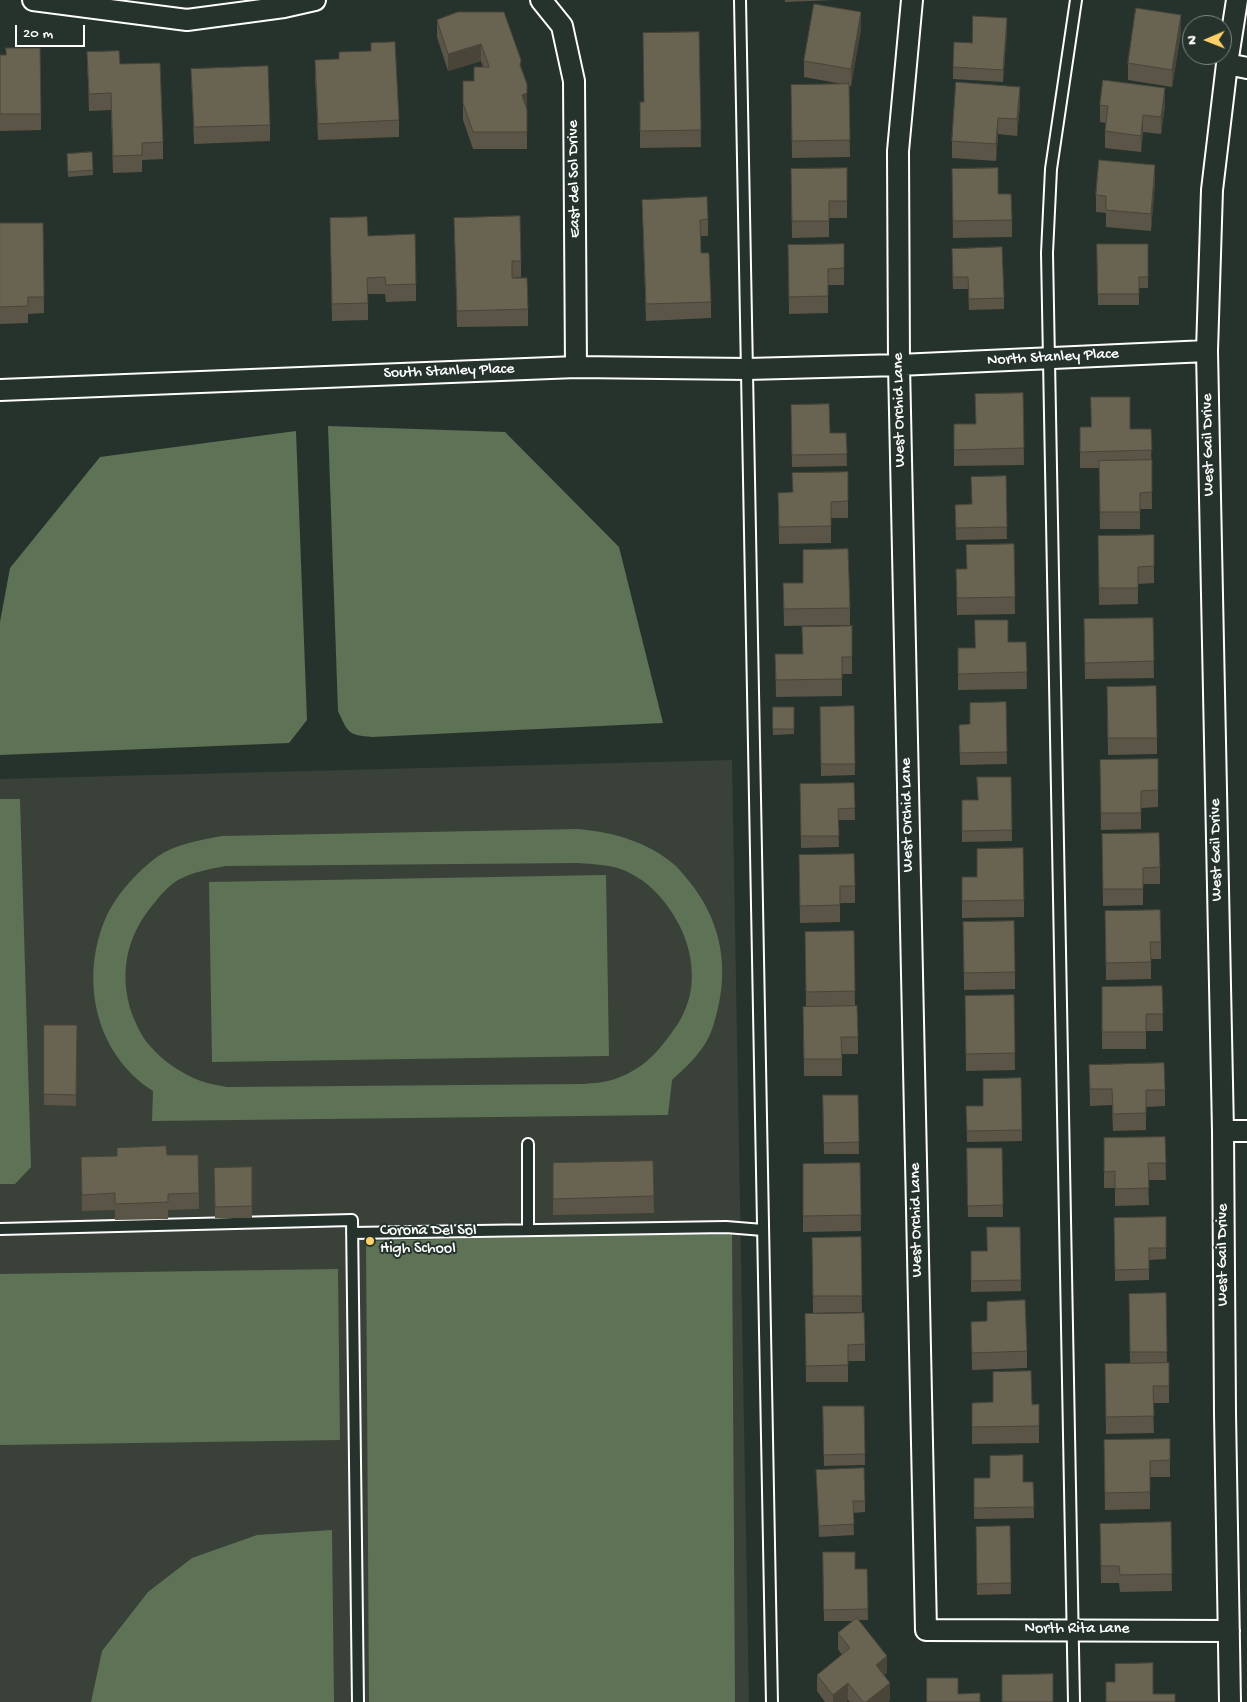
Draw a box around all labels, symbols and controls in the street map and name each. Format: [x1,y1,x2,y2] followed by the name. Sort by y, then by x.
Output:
[18,15,88,47] scale bar
[1182,15,1232,65] north arrow
[23,25,53,43] text: 20 m
[1184,36,1201,45] text: N
[564,120,586,238] street label: East del Sol Drive
[987,345,1119,371] street label: North Stanley Place
[889,353,911,467] street label: West Orchid Lane
[383,360,515,384] street label: South Stanley Place
[1199,393,1219,497] street label: West Gail Drive
[897,758,919,872] street label: West Orchid Lane
[1207,798,1227,902] street label: West Gail Drive
[906,1163,928,1277] street label: West Orchid Lane
[1214,1204,1234,1306] street label: West Gail Drive
[380,1222,476,1260] place label: Corona Del Sol High School
[364,1235,376,1247] marker: Corona Del Sol High School
[1025,1620,1129,1640] street label: North Rita Lane

